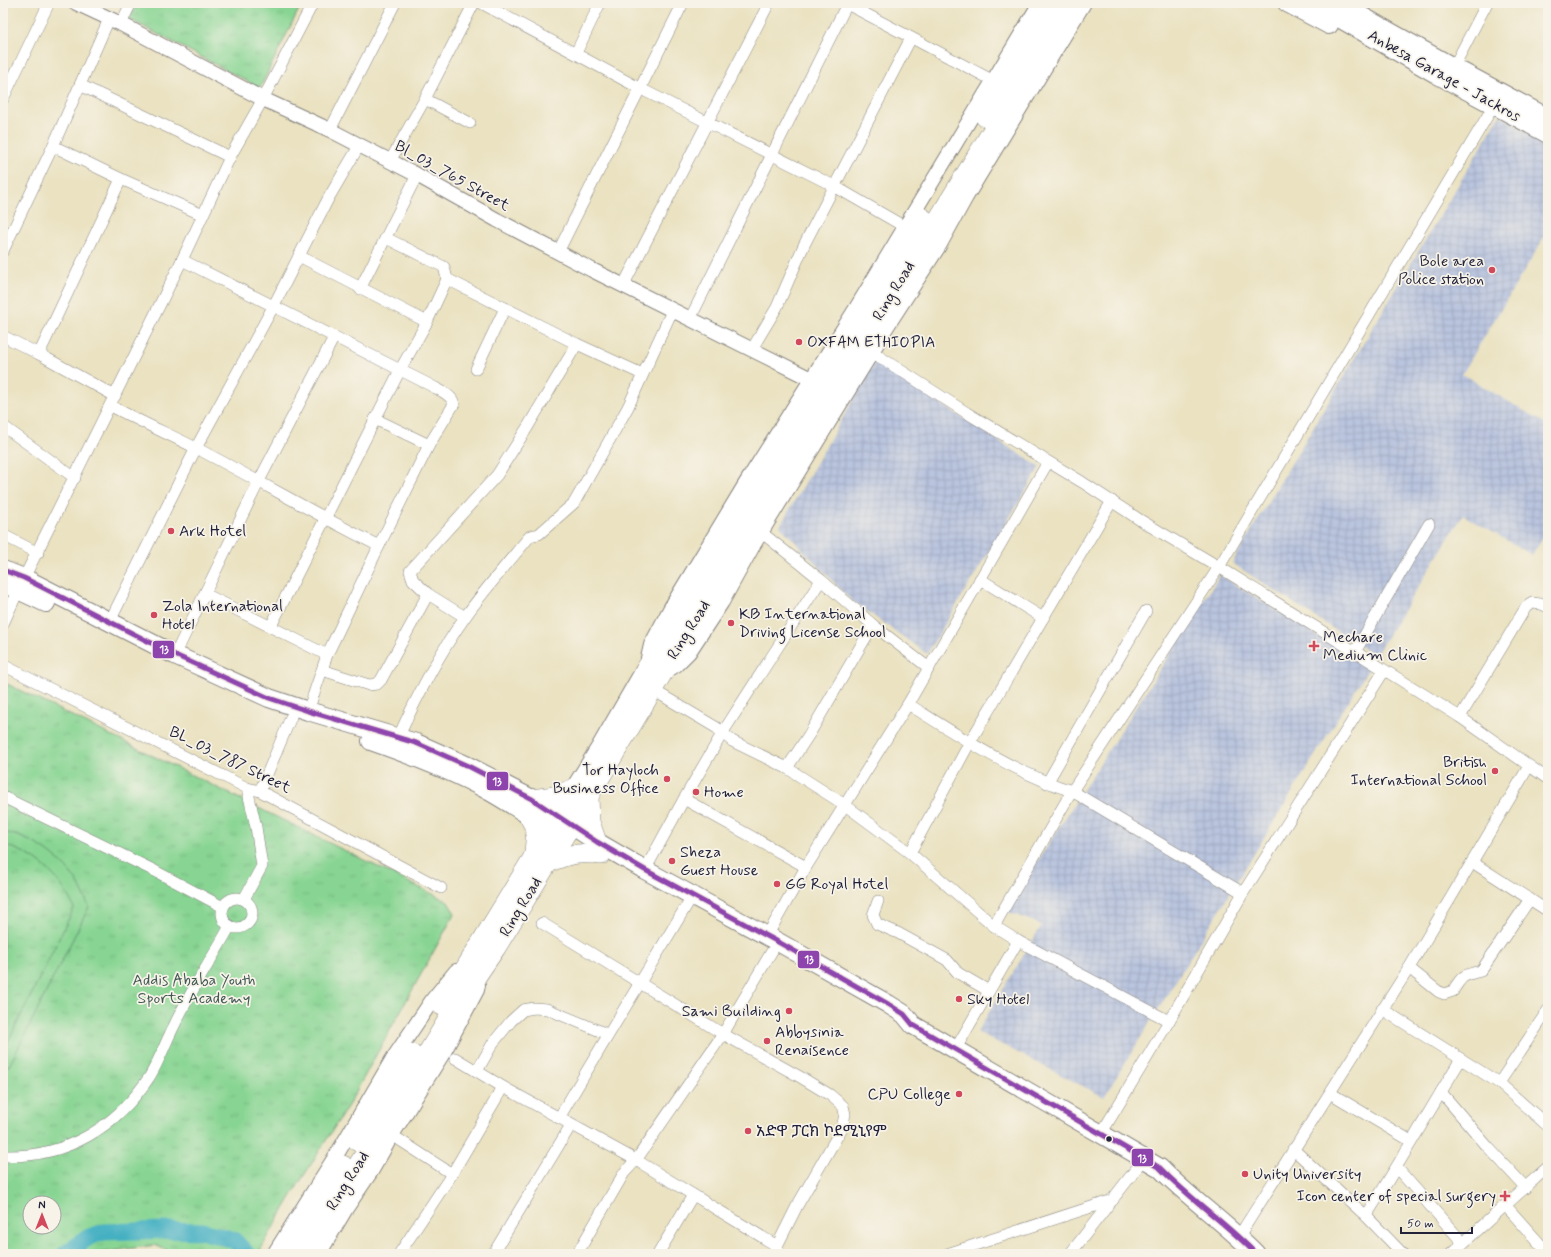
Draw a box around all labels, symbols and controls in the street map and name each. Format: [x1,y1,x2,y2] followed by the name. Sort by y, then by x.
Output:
[1364,25,1524,127] street label: Anbesa Garage - Jackros
[391,136,514,217] street label: Bl_03_765 Street
[1398,251,1484,290] place label: Bole area Police station
[868,257,921,325] street label: Ring Road
[1487,265,1497,275] marker: Bole area Police station
[807,332,935,353] place label: OXFAM ETHIOPIA
[794,337,804,347] marker: OXFAM ETHIOPIA
[179,521,246,542] place label: Ark Hotel
[166,526,176,536] marker: Ark Hotel
[162,596,283,635] place label: Zola International Hotel
[663,596,716,664] street label: Ring Road
[739,604,886,644] place label: KB International Driving License School
[149,610,159,620] marker: Zola International Hotel
[726,618,736,628] marker: KB International Driving License School
[1323,627,1427,666] place label: Mechare Medium Clinic
[152,640,175,659] line badge: 13
[1308,640,1320,652] marker: Mechare Medium Clinic
[159,643,169,657] text: 13
[166,721,295,799] street label: BL_03_787 Street
[1350,752,1487,791] place label: British International School
[553,760,659,799] place label: Tor Hayloch Business Office
[1490,766,1500,776] marker: British International School
[486,771,509,791] line badge: 13
[662,774,672,784] marker: Tor Hayloch Business Office
[492,775,502,789] text: 13
[704,782,744,803] place label: Home
[691,787,701,797] marker: Home
[680,842,759,881] place label: Sheza Guest House
[667,856,677,866] marker: Sheza Guest House
[495,873,548,941] street label: Ring Road
[785,874,888,895] place label: GG Royal Hotel
[772,879,782,889] marker: GG Royal Hotel
[797,950,820,969] line badge: 13
[804,953,814,967] text: 13
[132,970,256,1009] park label: Addis Ababa Youth Sports Academy
[967,989,1029,1010] place label: Sky Hotel
[954,994,964,1004] marker: Sky Hotel
[682,1001,781,1022] place label: Sami Building
[784,1006,794,1016] marker: Sami Building
[775,1022,849,1061] place label: Abbysinia Renaisence
[762,1036,772,1046] marker: Abbysinia Renaisence
[867,1084,951,1106] place label: CPU College
[954,1089,964,1099] marker: CPU College
[756,1121,887,1142] place label: አድዋ ፓርክ ኮደሚኒየም
[743,1126,753,1136] marker: አድዋ ፓርክ ኮደሚኒየም
[1104,1134,1114,1144] unlabelled marker
[322,1147,375,1215] street label: Ring Road
[1131,1148,1154,1167] line badge: 13
[1137,1152,1147,1166] text: 13
[1253,1164,1361,1185] place label: Unity University
[1240,1169,1250,1179] marker: Unity University
[1297,1186,1496,1208] place label: Icon center of special surgery
[1499,1190,1511,1202] marker: Icon center of special surgery
[22,1195,62,1235] north arrow
[38,1199,46,1213] text: N
[1401,1209,1472,1235] scale bar
[1407,1216,1434,1232] text: 50 m

